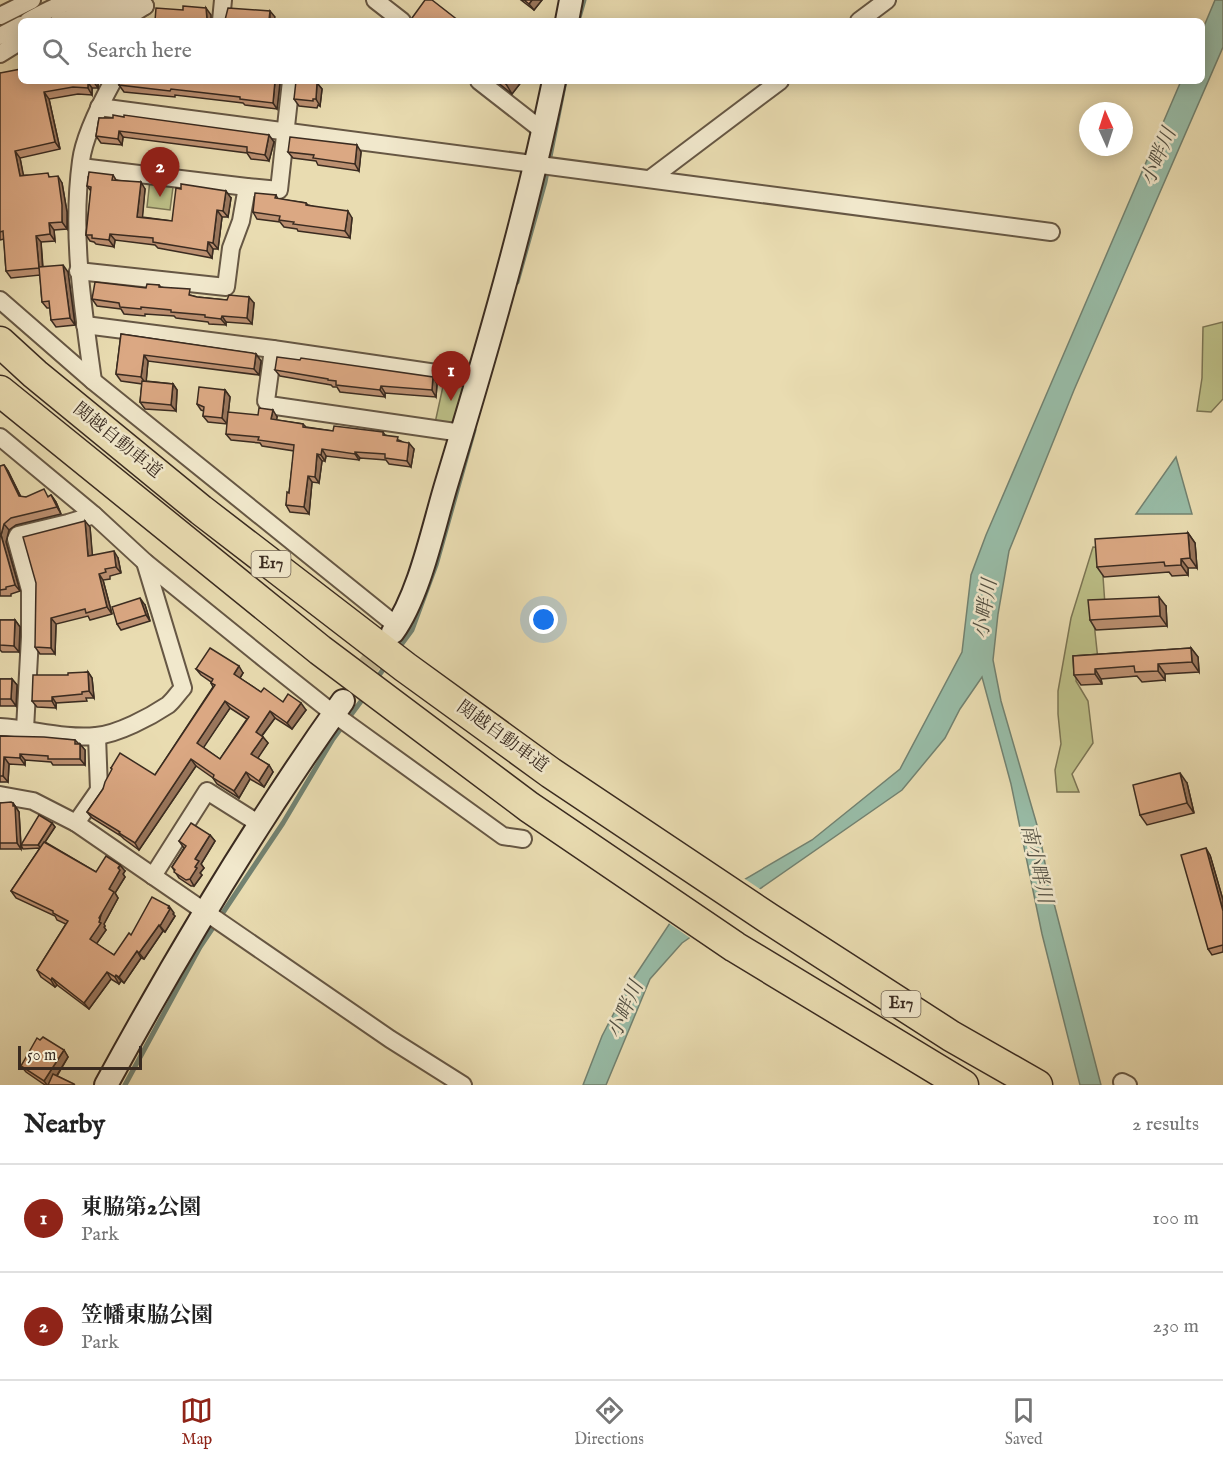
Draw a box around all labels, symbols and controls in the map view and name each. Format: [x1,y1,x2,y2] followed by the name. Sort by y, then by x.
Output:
[18,18,1205,84] search box
[39,35,72,68] icon: search
[87,37,192,65] text: Search here
[1079,102,1133,156] north arrow
[1136,123,1183,189] water label: 小畔川
[140,148,180,197] pin: 2
[432,352,470,401] pin: 1
[68,398,166,484] street label: 関越自動車道
[252,551,290,577] road number: E17
[969,575,1003,641] water label: 小畔川
[529,605,558,634] your location
[452,696,552,778] street label: 関越自動車道
[1015,822,1058,908] water label: 南小畔川
[602,976,650,1042] water label: 小畔川
[882,991,920,1017] road number: E17
[18,1043,142,1070] scale bar
[27,1046,56,1066] text: 50 m
[24,1108,105,1141] text: Nearby
[1132,1112,1199,1137] text: 2 results
[81,1194,201,1222] text: 東脇第2公園
[40,1206,47,1231] text: 1
[1152,1206,1199,1231] text: 100 m
[81,1222,119,1247] text: Park
[81,1302,213,1330] text: 笠幡東脇公園
[39,1314,48,1339] text: 2
[1153,1314,1199,1339] text: 230 m
[81,1330,119,1355] text: Park
[180,1394,213,1450] tab: Map
[574,1394,644,1450] tab: Directions
[1005,1394,1043,1450] tab: Saved

